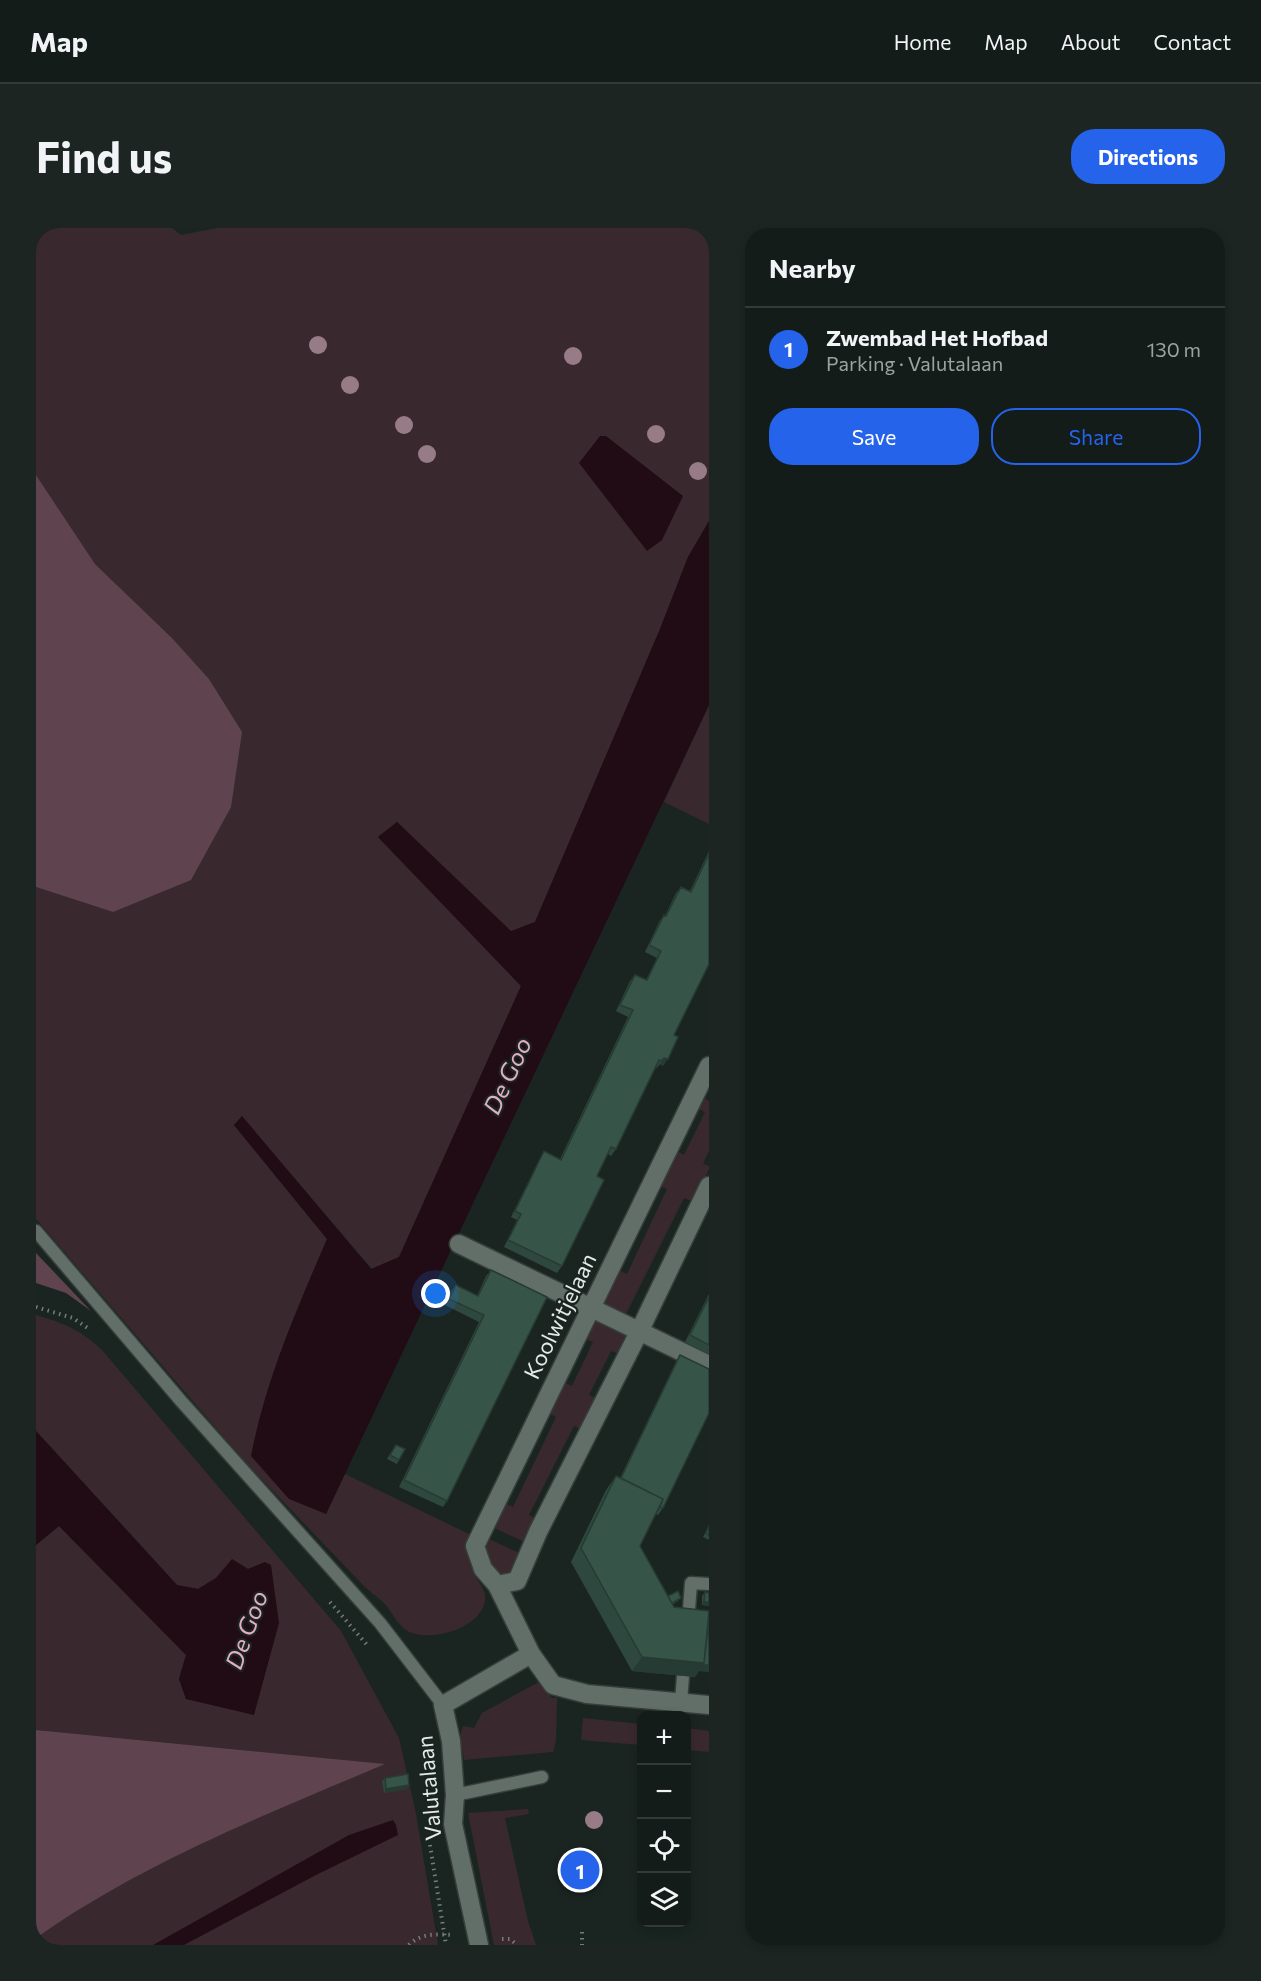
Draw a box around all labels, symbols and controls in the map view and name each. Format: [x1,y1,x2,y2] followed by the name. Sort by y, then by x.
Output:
[30,24,88,58] text: Map
[894,29,951,54] text: Home
[984,29,1028,54] text: Map
[1061,29,1120,54] text: About
[1153,29,1231,54] text: Contact
[1071,129,1225,184] button: Directions
[36,130,172,182] text: Find us
[769,252,856,283] text: Nearby
[826,324,1048,351] text: Zwembad Het Hofbad
[784,337,793,361] text: 1
[1147,337,1201,361] text: 130 m
[826,351,1003,375] text: Parking · Valutalaan
[769,408,979,465] button: Save
[991,408,1201,465] button: Share
[476,1032,537,1118] water label: De Goo
[517,1248,602,1383] street label: Koolwitjelaan
[421,1279,450,1308] your location
[218,1586,273,1673] water label: De Goo
[637,1711,691,1927] map controls
[637,1711,691,1765] button: +
[410,1735,447,1842] street label: Valutalaan
[637,1765,691,1819] button: −
[637,1819,691,1873] button: locate
[560,1848,600,1892] pin: 1
[637,1873,691,1927] button: layers

